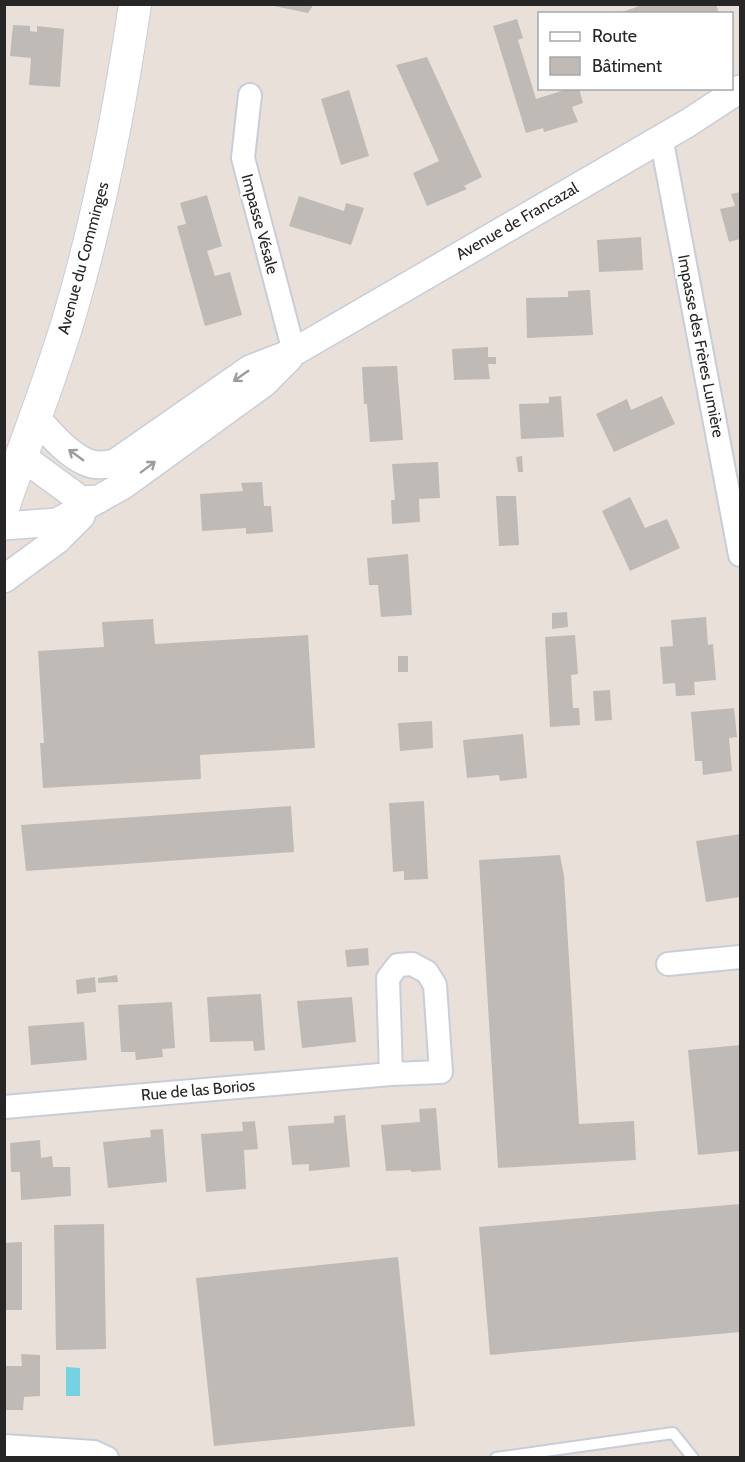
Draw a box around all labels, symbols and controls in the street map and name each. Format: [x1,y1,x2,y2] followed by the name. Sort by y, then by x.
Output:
[538,12,733,90] legend
[592,25,637,47] text: Route
[592,55,662,77] text: Bâtiment
[238,172,282,276] street label: Impasse Vésale
[452,178,582,264] street label: Avenue de Francazal
[54,179,113,336] street label: Avenue du Comminges
[674,253,728,439] street label: Impasse des Frères Lumière
[233,370,249,382] one-way arrow
[68,449,85,461] one-way arrow
[139,460,155,473] one-way arrow
[140,1076,256,1104] street label: Rue de las Borios

